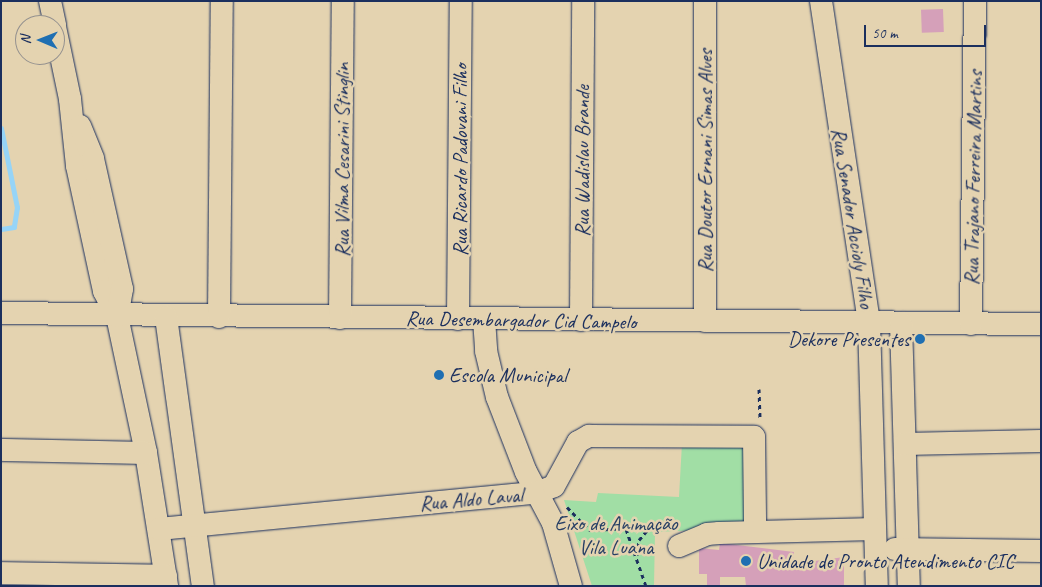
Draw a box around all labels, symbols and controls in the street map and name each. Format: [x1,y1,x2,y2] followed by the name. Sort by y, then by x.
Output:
[15,15,65,65] north arrow
[867,15,990,47] scale bar
[872,24,898,43] text: 50 m
[17,35,34,44] text: N
[692,49,718,273] street label: Rua Doutor Ernani Simas Alves
[329,63,355,257] street label: Rua Vilma Cesarini Stinglin
[447,63,473,257] street label: Rua Ricardo Padovani Filho
[959,71,987,285] street label: Rua Trajano Ferreira Martins
[569,85,595,237] street label: Rua Wadislau Brande
[826,126,880,310] street label: Rua Senador Accioly Filho
[405,305,637,335] street label: Rua Desembargador Cid Campelo
[788,326,910,352] place label: Dekore Presentes
[914,333,926,345] marker: Dekore Presentes
[449,362,567,388] place label: Escola Municipal
[433,369,445,381] marker: Escola Municipal
[418,482,524,516] street label: Rua Aldo Laval
[554,510,678,560] park label: Eixo de Animação Vila Luana
[757,548,1013,574] place label: Unidade de Pronto Atendimento CIC
[739,554,753,568] marker: Unidade de Pronto Atendimento CIC

